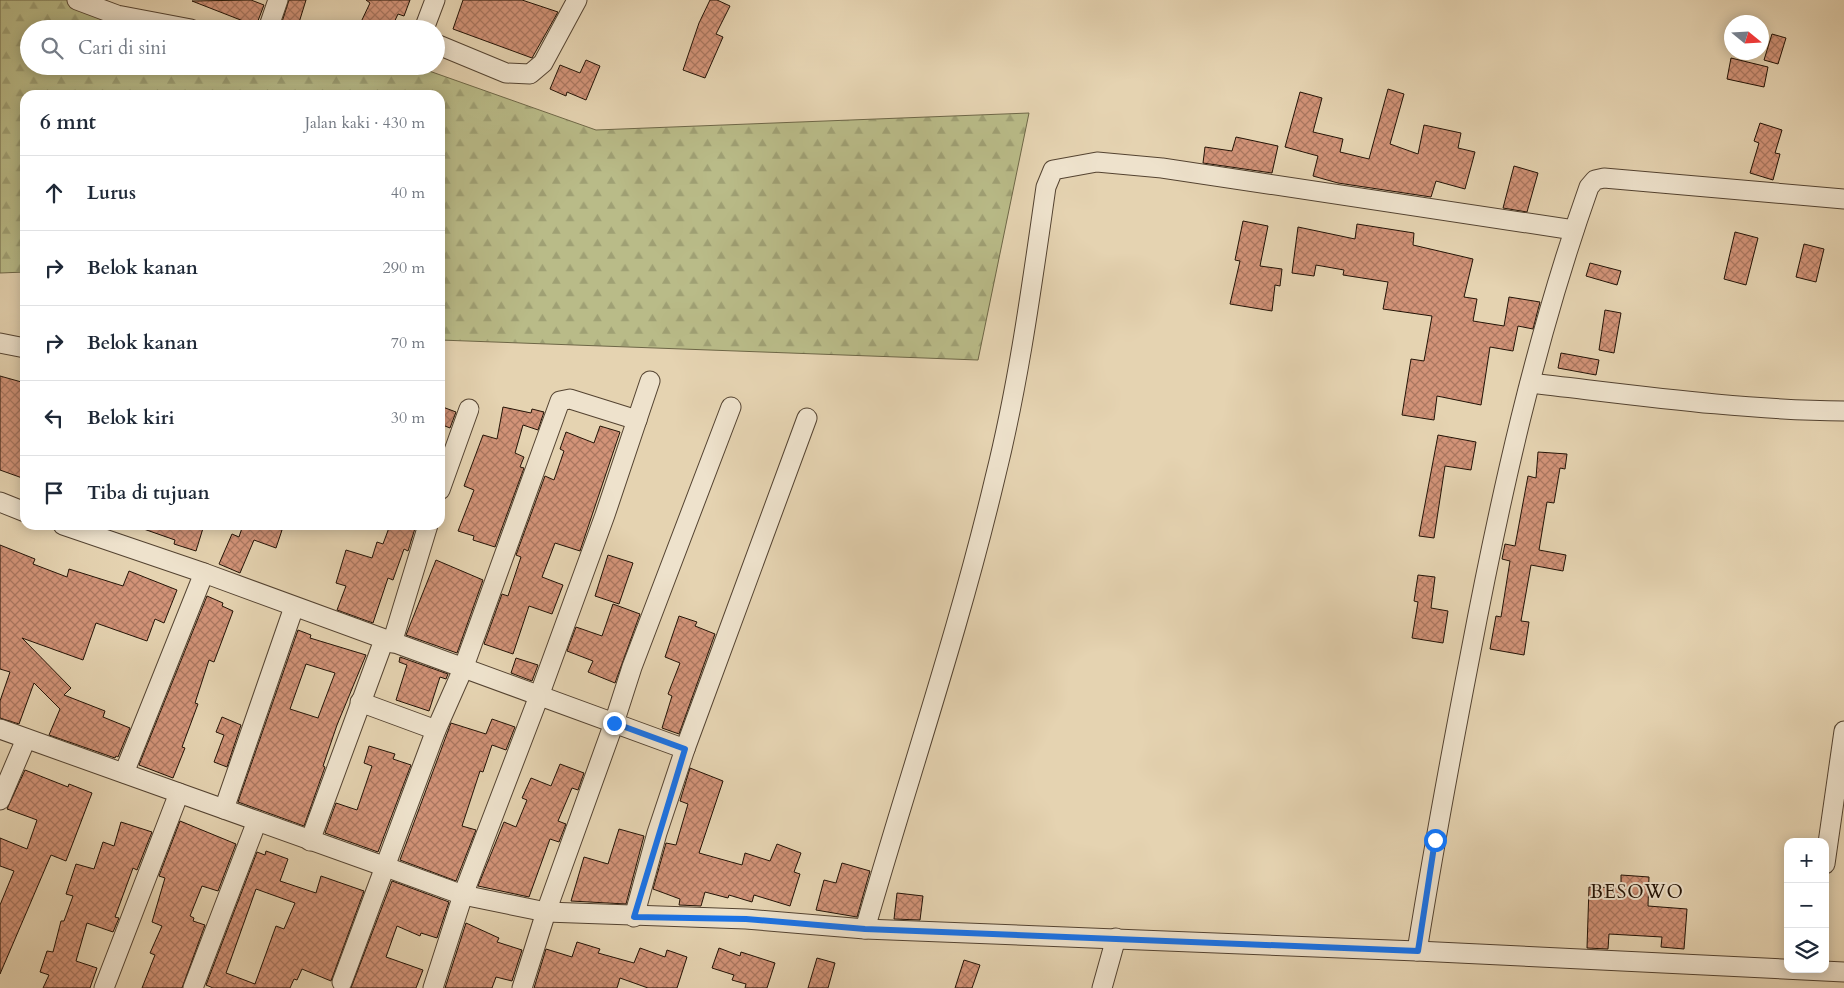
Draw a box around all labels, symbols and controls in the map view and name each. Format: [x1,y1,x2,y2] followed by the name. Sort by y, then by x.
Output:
[1724,15,1769,60] north arrow
[20,20,445,75] search box
[38,34,66,62] icon: search
[78,35,167,61] text: Cari di sini
[40,108,96,137] text: 6 mnt
[305,112,425,134] text: Jalan kaki · 430 m
[40,179,68,207] icon: ahead
[87,180,136,206] text: Lurus
[391,182,425,204] text: 40 m
[40,254,68,282] icon: right
[87,255,198,281] text: Belok kanan
[383,257,425,279] text: 290 m
[40,329,68,357] icon: right
[87,330,198,356] text: Belok kanan
[391,332,425,354] text: 70 m
[40,404,68,432] icon: left
[87,405,174,431] text: Belok kiri
[391,407,425,429] text: 30 m
[40,479,68,507] icon: arrive
[87,480,210,506] text: Tiba di tujuan
[603,712,626,735] route end
[1424,829,1447,852] route start
[1784,838,1829,973] map controls
[1784,838,1829,883] button: +
[1590,879,1684,905] district label: BESOWO
[1784,883,1829,928] button: −
[1784,928,1829,973] button: layers

